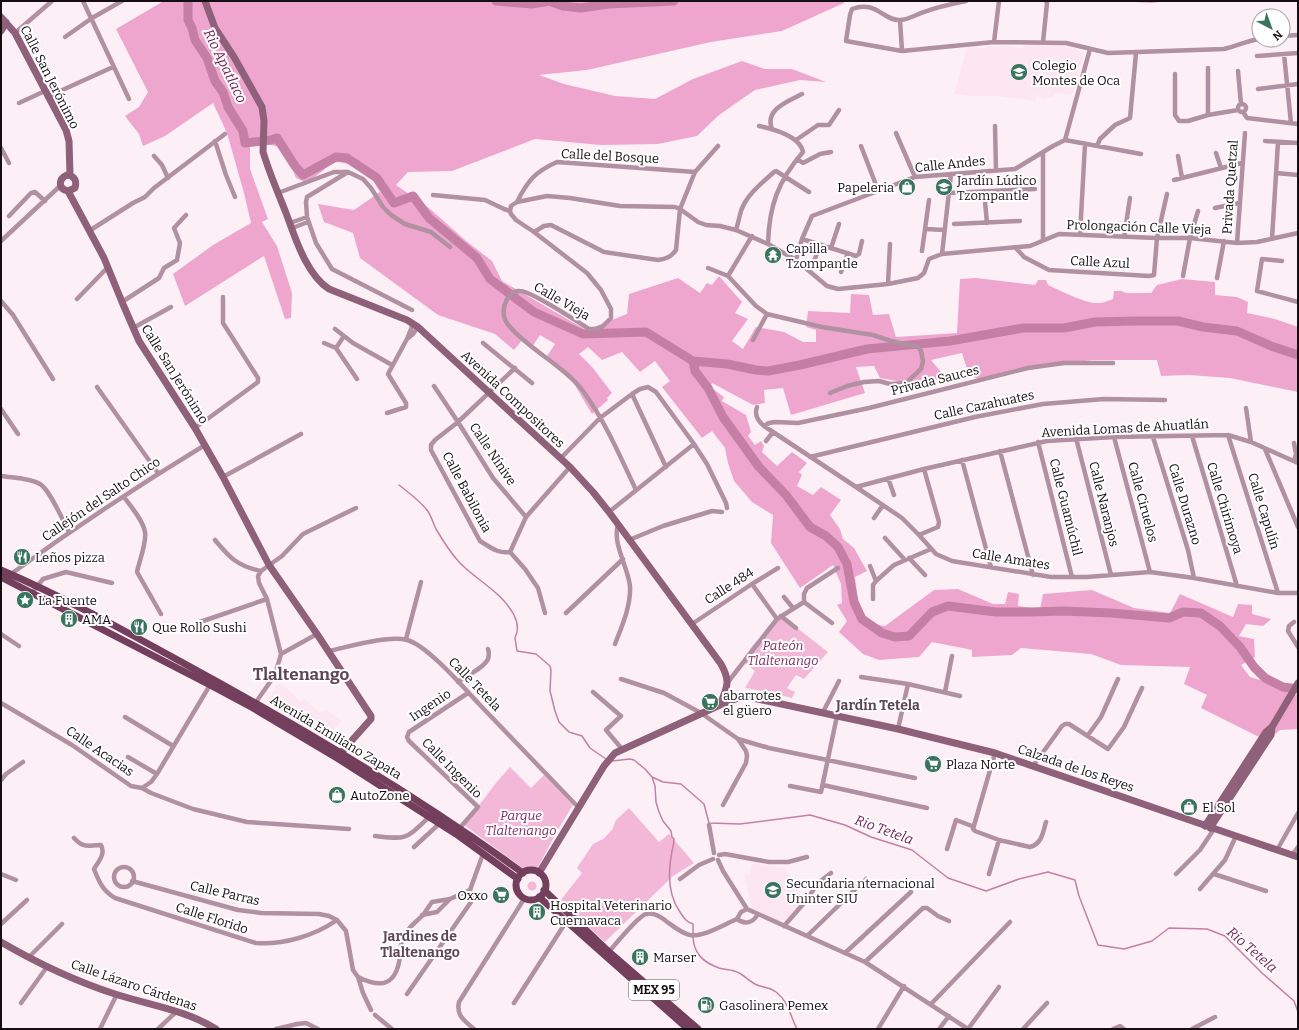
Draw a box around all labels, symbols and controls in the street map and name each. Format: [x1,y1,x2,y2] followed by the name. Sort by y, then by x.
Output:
[1251,8,1291,48] north arrow
[17,23,83,131] street label: Calle San Jerónimo
[200,26,250,106] water label: Rio Apatlaco
[1269,27,1285,43] text: N
[1032,58,1120,88] place label: Colegio Montes de Oca
[1009,62,1029,82] school or university icon: Colegio Montes de Oca
[1219,139,1241,235] street label: Privada Quetzal
[561,146,659,166] street label: Calle del Bosque
[914,153,986,175] street label: Calle Andes
[956,173,1037,203] place label: Jardín Lúdico Tzompantle
[897,177,917,197] shop icon: Papeleria
[934,177,954,197] school or university icon: Jardín Lúdico Tzompantle
[837,180,894,195] place label: Papeleria
[1066,217,1212,237] street label: Prolongación Calle Vieja
[786,241,858,271] place label: Capilla Tzompantle
[763,245,783,265] temple icon: Capilla Tzompantle
[1070,253,1130,271] street label: Calle Azul
[531,279,593,323] street label: Calle Vieja
[138,322,212,426] street label: Calle San Jerónimo
[458,347,568,451] street label: Avenida Compositores
[889,362,981,398] street label: Privada Sauces
[932,387,1036,423] street label: Calle Cazahuates
[1041,416,1210,440] street label: Avenida Lomas de Ahuatlán
[467,420,519,488] street label: Calle Nínive
[439,449,495,535] street label: Calle Babilonia
[39,454,163,544] street label: Callejón del Salto Chico
[1047,457,1085,557] street label: Calle Guamúchil
[1086,460,1122,548] street label: Calle Naranjos
[1125,460,1161,544] street label: Calle Ciruelos
[1204,460,1246,556] street label: Calle Chirimoya
[1166,462,1204,546] street label: Calle Durazno
[1245,471,1283,552] street label: Calle Capulín
[971,545,1051,573] street label: Calle Amates
[12,547,32,567] restaurant icon: Leños pizza
[35,550,105,565] place label: Leños pizza
[702,564,757,607] street label: Calle 484
[15,590,35,610] place icon: La Fuente
[38,593,97,608] place label: La Fuente
[59,609,79,629] building icon: AMA
[82,612,112,627] place label: AMA
[129,617,149,637] restaurant icon: Que Rollo Sushi
[152,620,247,635] place label: Que Rollo Sushi
[748,638,818,668] park label: Pateón Tlaltenango
[446,654,504,714] street label: Calle Tetela
[253,664,350,685] district label: Tlaltenango
[406,686,454,724] street label: Ingenio
[723,688,781,718] place label: abarrotes el güero
[268,692,404,782] street label: Avenida Emiliano Zapata
[700,692,720,712] supermarket icon: abarrotes el güero
[835,697,920,714] district label: Jardín Tetela
[63,723,137,779] street label: Calle Acacias
[419,735,485,801] street label: Calle Ingenio
[1016,741,1136,795] street label: Calzada de los Reyes
[923,754,943,774] supermarket icon: Plaza Norte
[946,757,1015,772] place label: Plaza Norte
[327,785,347,805] shop icon: AutoZone
[350,788,410,803] place label: AutoZone
[1179,797,1199,817] shop icon: El Sol
[1202,800,1236,815] place label: El Sol
[486,808,556,838] park label: Parque Tlaltenango
[852,812,916,848] water label: Rio Tetela
[786,876,935,906] place label: Secundaria nternacional Uninter SIU
[189,878,261,908] street label: Calle Parras
[763,880,783,900] school or university icon: Secundaria nternacional Uninter SIU
[491,885,511,905] supermarket icon: Oxxo
[457,888,488,903] place label: Oxxo
[550,898,672,928] place label: Hospital Veterinario Cuernavaca
[174,899,250,937] street label: Calle Florido
[527,902,547,922] building icon: Hospital Veterinario Cuernavaca
[1223,923,1281,977] water label: Rio Tetela
[380,928,460,961] district label: Jardines de Tlaltenango
[630,947,650,967] building icon: Marser
[653,950,696,965] place label: Marser
[69,956,199,1014] street label: Calle Lázaro Cárdenas
[629,980,679,1000] road number: MEX 95
[696,995,716,1015] fuel station icon: Gasolinera Pemex
[719,998,828,1013] place label: Gasolinera Pemex

